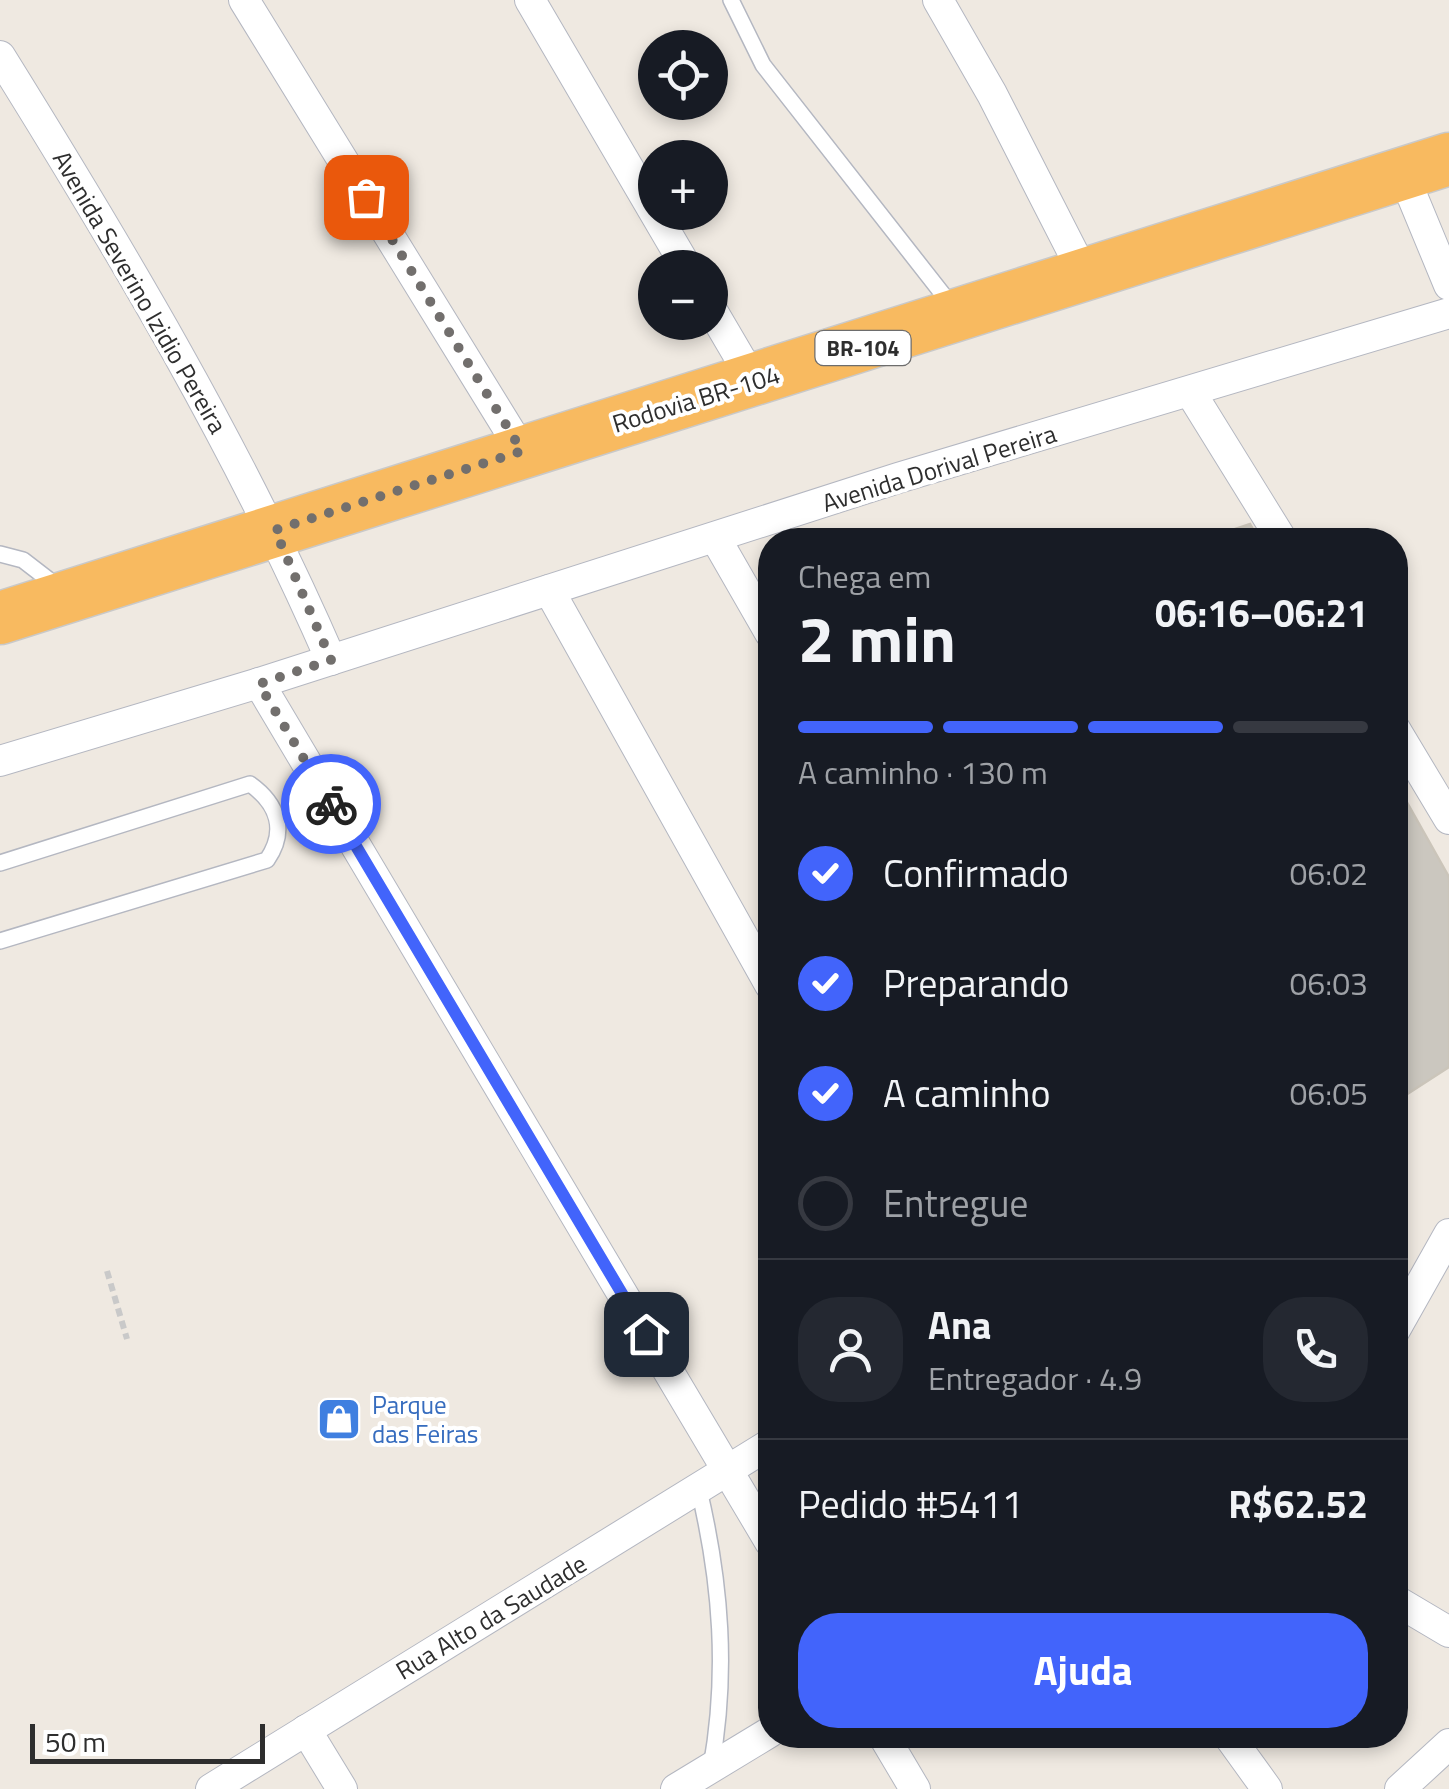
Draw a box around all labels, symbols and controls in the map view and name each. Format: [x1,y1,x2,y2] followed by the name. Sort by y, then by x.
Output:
[638,30,728,340] map controls
[638,30,728,120] button: locate
[638,140,728,230] button: +
[43,143,237,441] street label: Avenida Severino Izidio Pereira
[324,155,409,240] pin
[339,170,394,225] icon: bag
[638,250,728,340] button: −
[816,331,910,365] road number: BR-104
[607,355,785,443] street label: Rodovia BR-104
[817,414,1061,522] street label: Avenida Dorival Pereira
[798,552,931,600] text: Chega em
[1155,584,1368,642] text: 06:16–06:21
[798,588,956,687] text: 2 min
[798,748,1048,796] text: A caminho · 130 m
[281,754,381,854] courier
[304,777,359,832] icon: bike
[883,844,1069,902] text: Confirmado
[798,846,853,901] icon: check
[1289,849,1368,897] text: 06:02
[883,954,1069,1012] text: Preparando
[798,956,853,1011] icon: check
[1289,959,1368,1007] text: 06:03
[883,1064,1051,1122] text: A caminho
[798,1066,853,1121] icon: check
[1289,1069,1368,1117] text: 06:05
[883,1174,1029,1232] text: Entregue
[604,1292,689,1377] pin
[928,1296,991,1354] text: Ana
[798,1297,903,1402] button: person
[1263,1297,1368,1402] button: phone
[619,1307,674,1362] icon: home
[928,1354,1142,1402] text: Entregador · 4.9
[372,1386,478,1453] place label: Parque das Feiras
[316,1396,362,1442] shop icon: Parque das Feiras
[798,1475,1023,1533] text: Pedido #5411
[1228,1475,1368,1533] text: R$62.52
[388,1545,594,1689] street label: Rua Alto da Saudade
[798,1613,1368,1728] button: Ajuda
[30,1719,265,1764] scale bar
[45,1720,106,1763] text: 50 m

